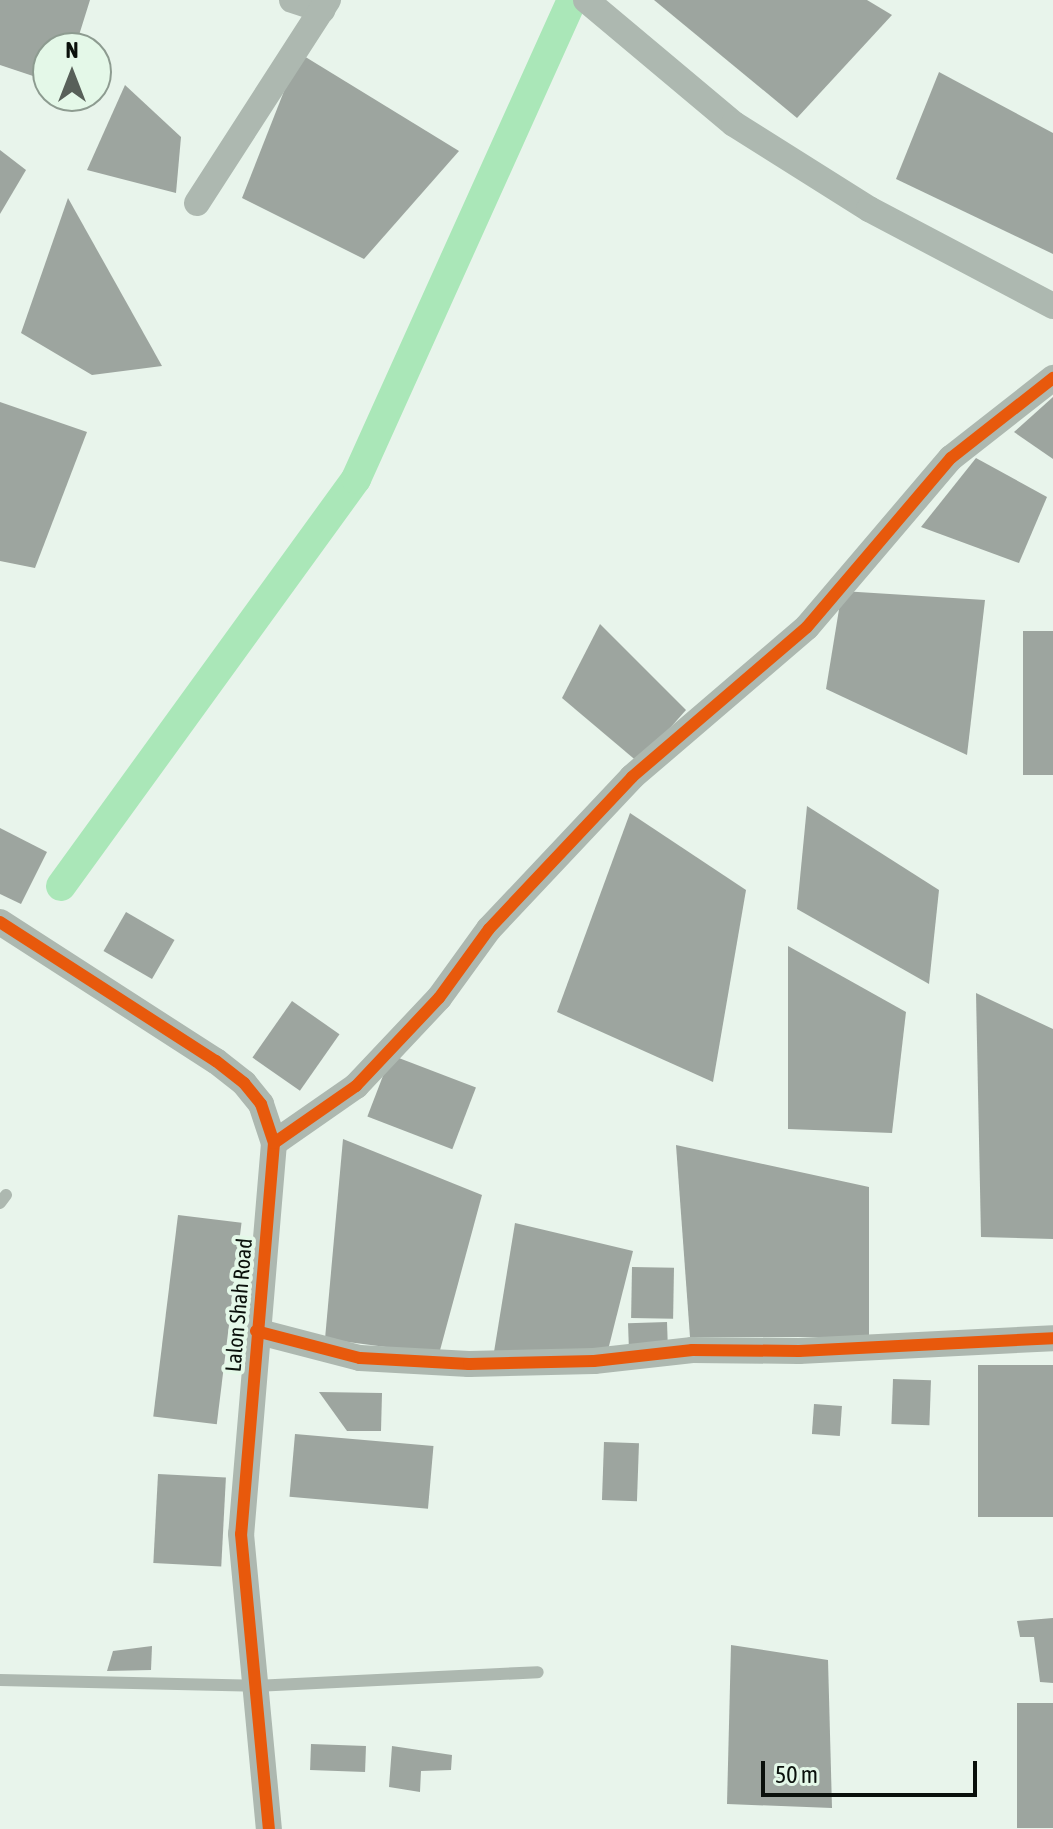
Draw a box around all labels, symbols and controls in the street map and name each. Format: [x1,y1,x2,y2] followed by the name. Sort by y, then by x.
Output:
[32,32,112,112] north arrow
[66,37,78,63] text: N
[220,1237,258,1373] street label: Lalon Shah Road
[765,1745,981,1795] scale bar
[775,1761,818,1788] text: 50 m

